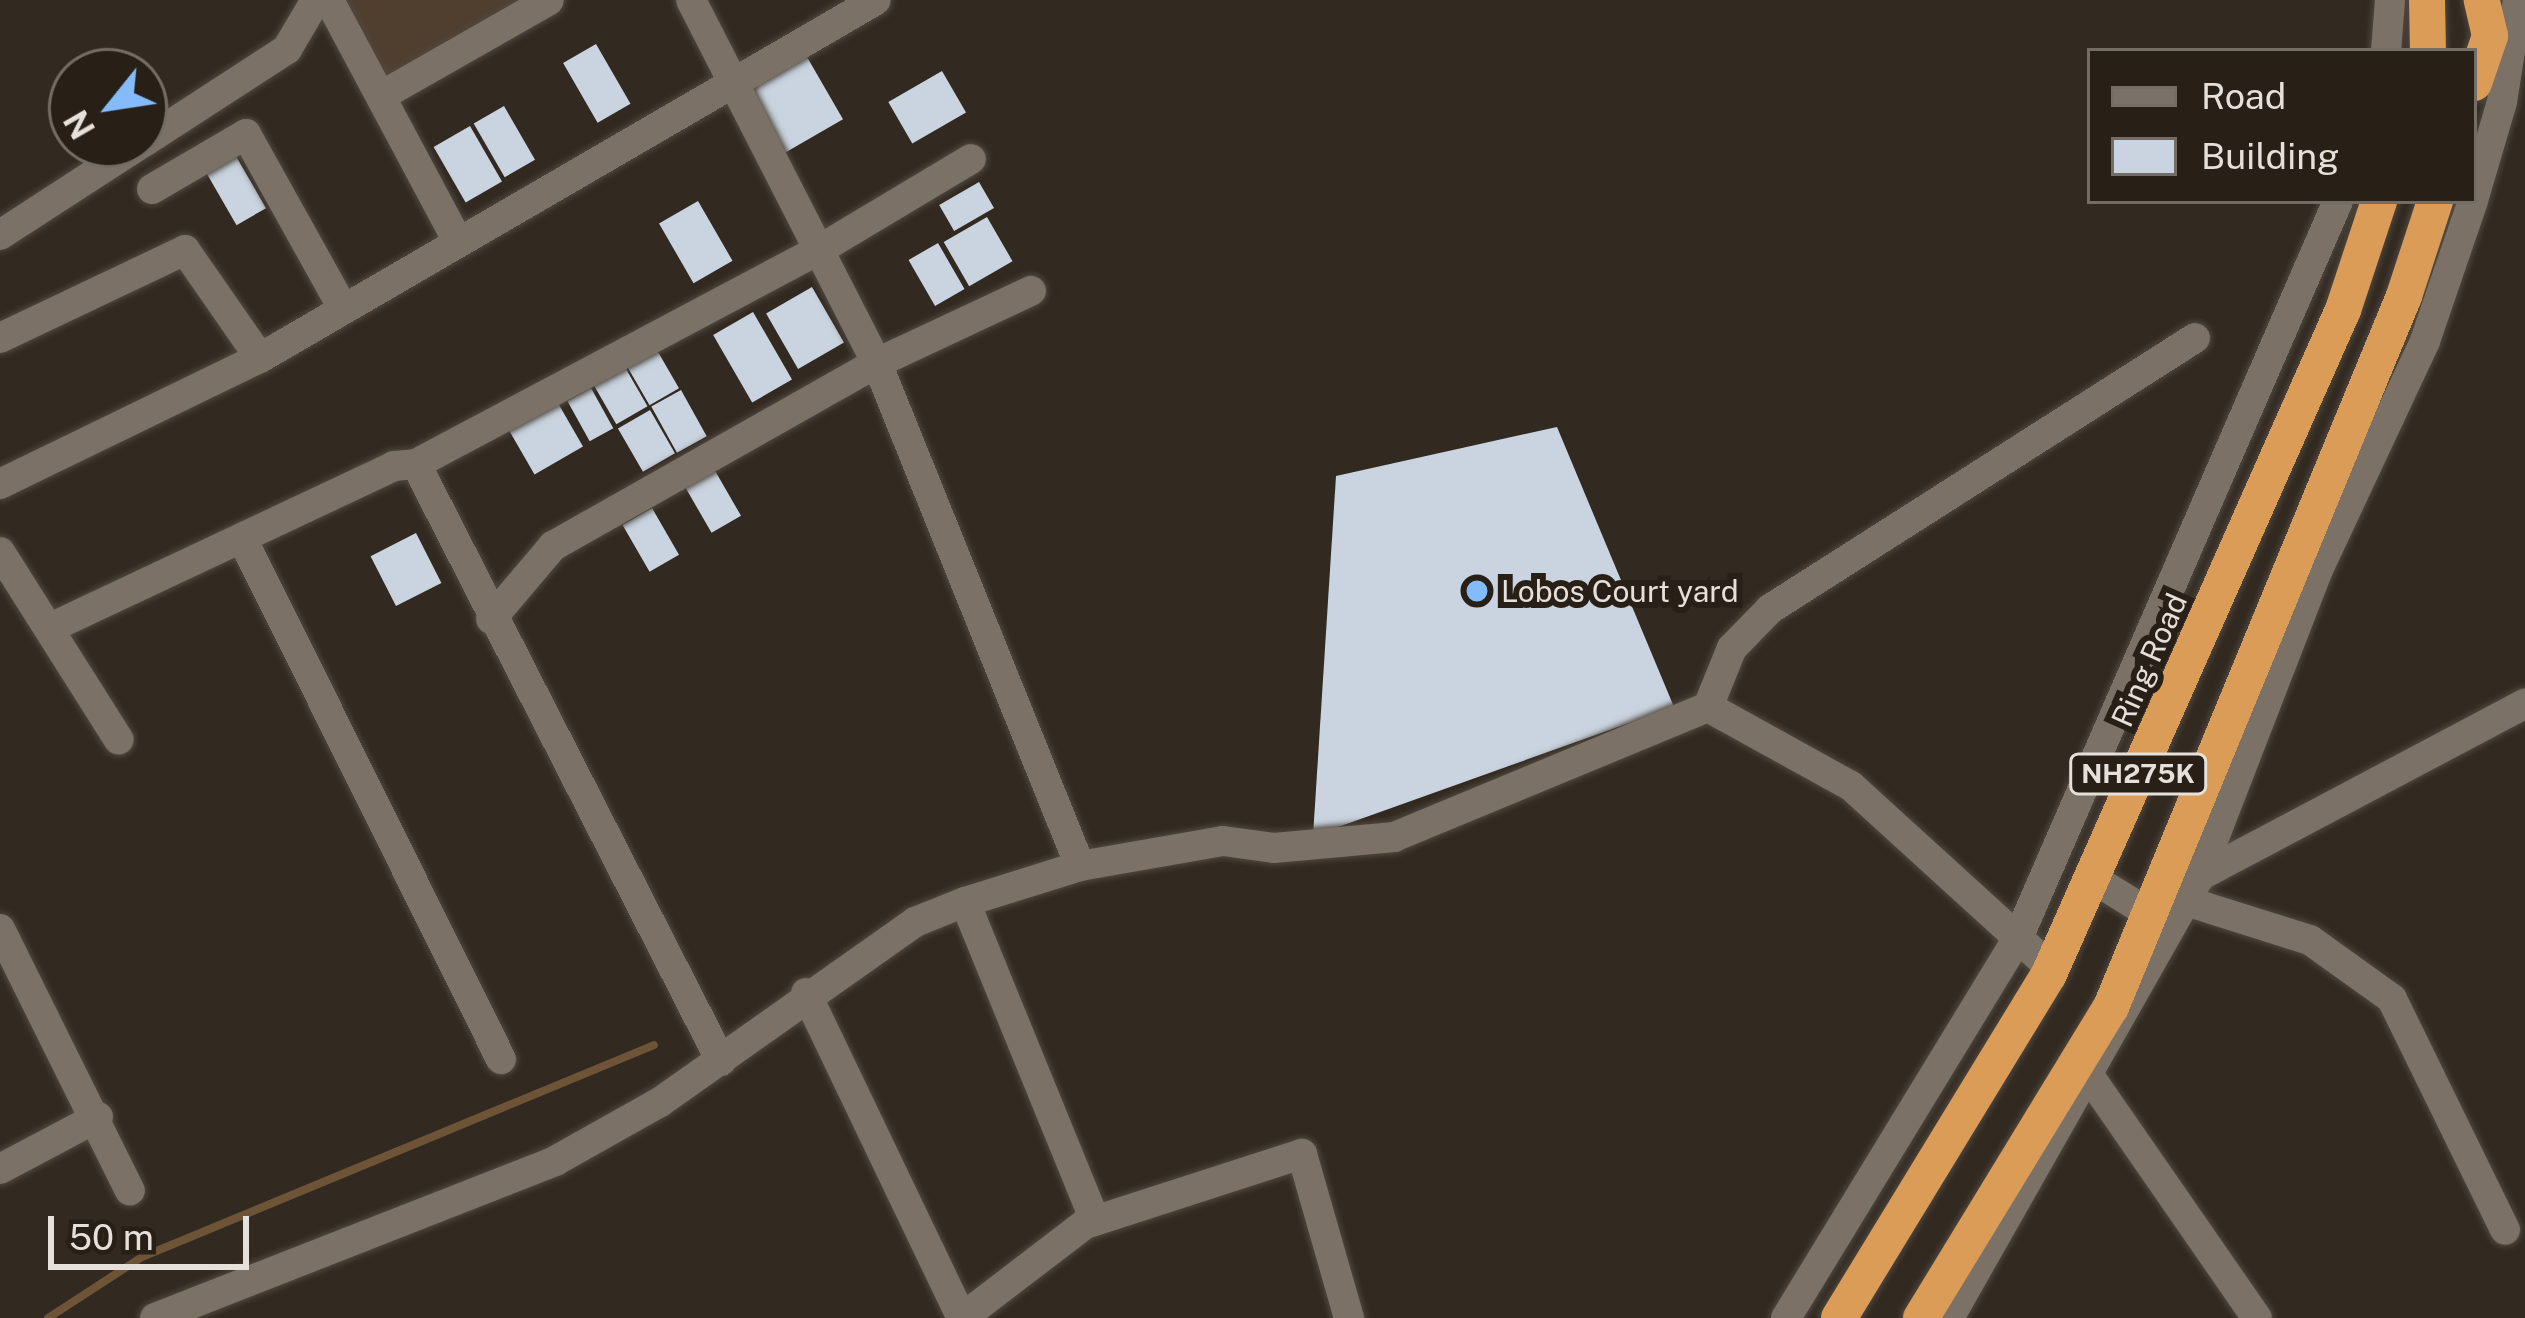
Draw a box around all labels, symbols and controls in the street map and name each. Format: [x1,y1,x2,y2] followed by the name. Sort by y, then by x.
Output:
[48,48,168,168] north arrow
[2087,48,2477,204] legend
[2201,75,2286,117] text: Road
[57,104,102,145] text: N
[2201,135,2339,177] text: Building
[1501,573,1739,609] place label: Lobos Court yard
[1464,578,1490,604] marker: Lobos Court yard
[2104,588,2194,732] street label: Ring Road
[2069,753,2207,795] road number: NH275K
[54,1192,255,1266] scale bar
[69,1216,154,1258] text: 50 m

